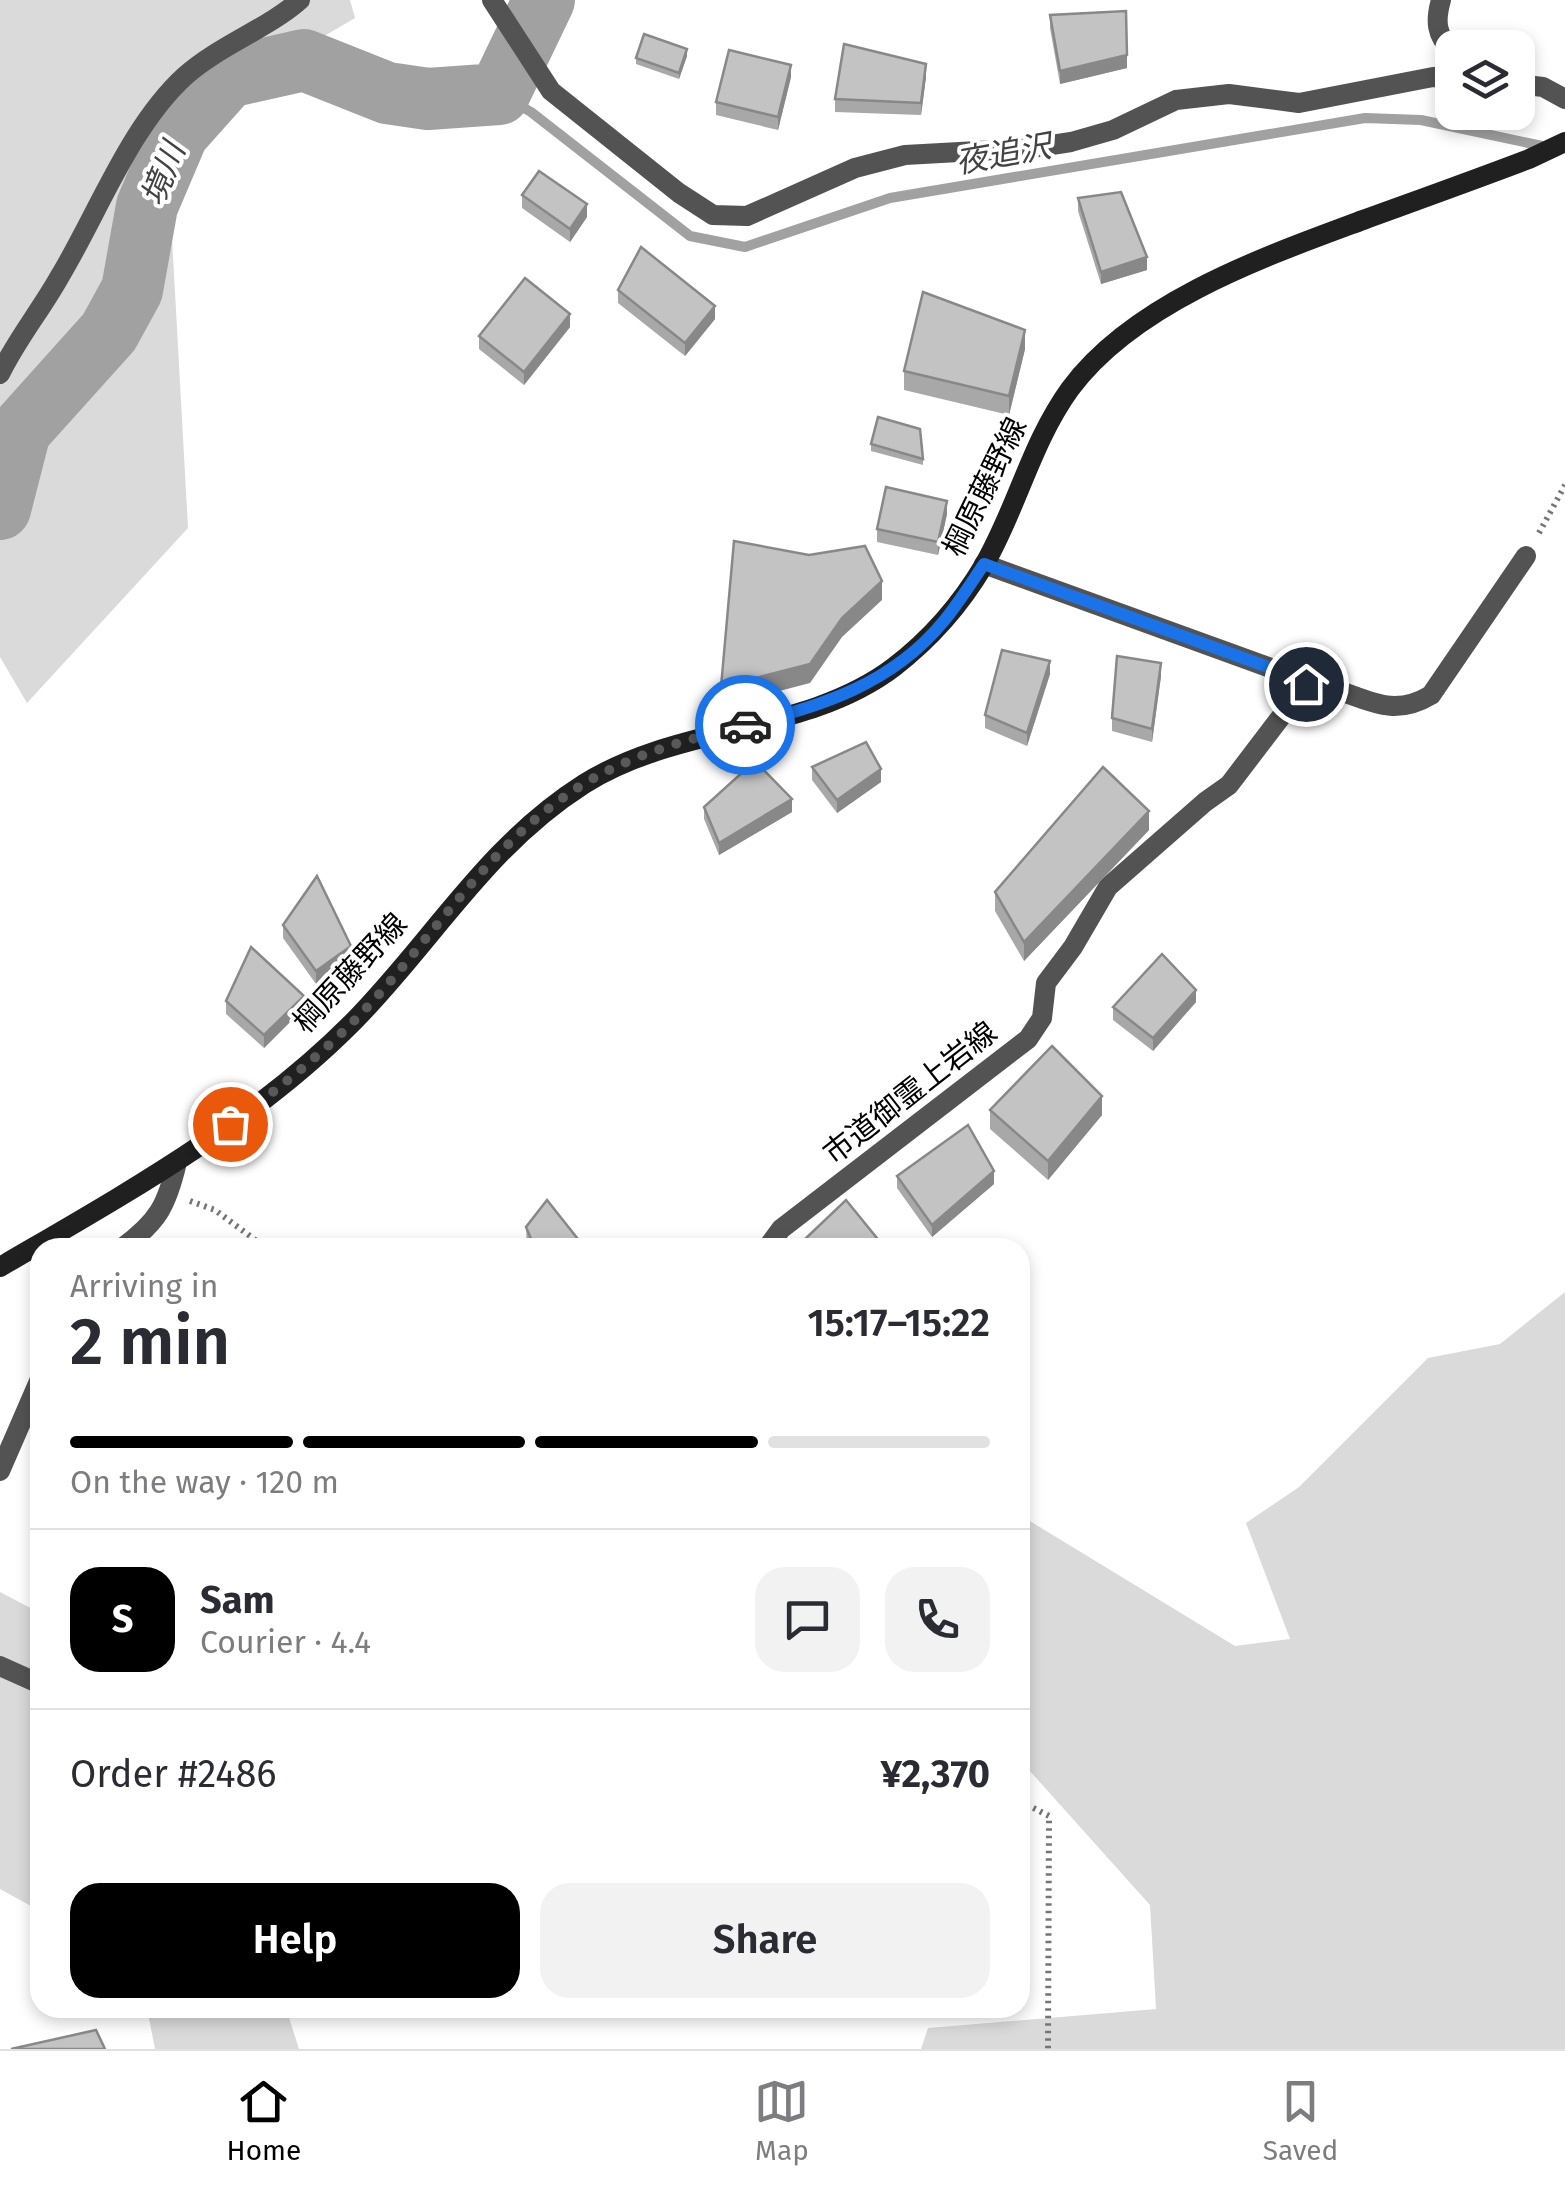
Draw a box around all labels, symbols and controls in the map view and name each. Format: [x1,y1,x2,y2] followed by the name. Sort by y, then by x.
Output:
[1435,30,1535,130] map controls
[1435,30,1535,130] button: layers
[952,126,1058,181] water label: 夜追沢
[133,134,194,211] water label: 境川
[936,412,1034,562] street label: 棡原藤野線
[1264,642,1349,727] pin
[1279,657,1334,712] icon: home
[695,675,795,775] courier
[718,698,773,753] icon: car
[286,906,414,1040] street label: 棡原藤野線
[816,1014,1004,1172] street label: 市道御霊上岩線
[188,1082,273,1167] pin
[203,1097,258,1152] icon: bag
[70,1267,218,1305] text: Arriving in
[807,1300,990,1346] text: 15:17–15:22
[70,1303,230,1381] text: 2 min
[70,1463,339,1501] text: On the way · 120 m
[755,1567,860,1672] button: chat
[885,1567,990,1672] button: phone
[200,1577,275,1623] text: Sam
[112,1596,133,1642] text: S
[200,1623,371,1661] text: Courier · 4.4
[70,1751,277,1797] text: Order #2486
[880,1751,990,1797] text: ¥2,370
[70,1883,520,1998] button: Help
[540,1883,990,1998] button: Share
[227,2074,301,2167] tab: Home
[754,2074,809,2167] tab: Map
[1263,2074,1338,2167] tab: Saved

